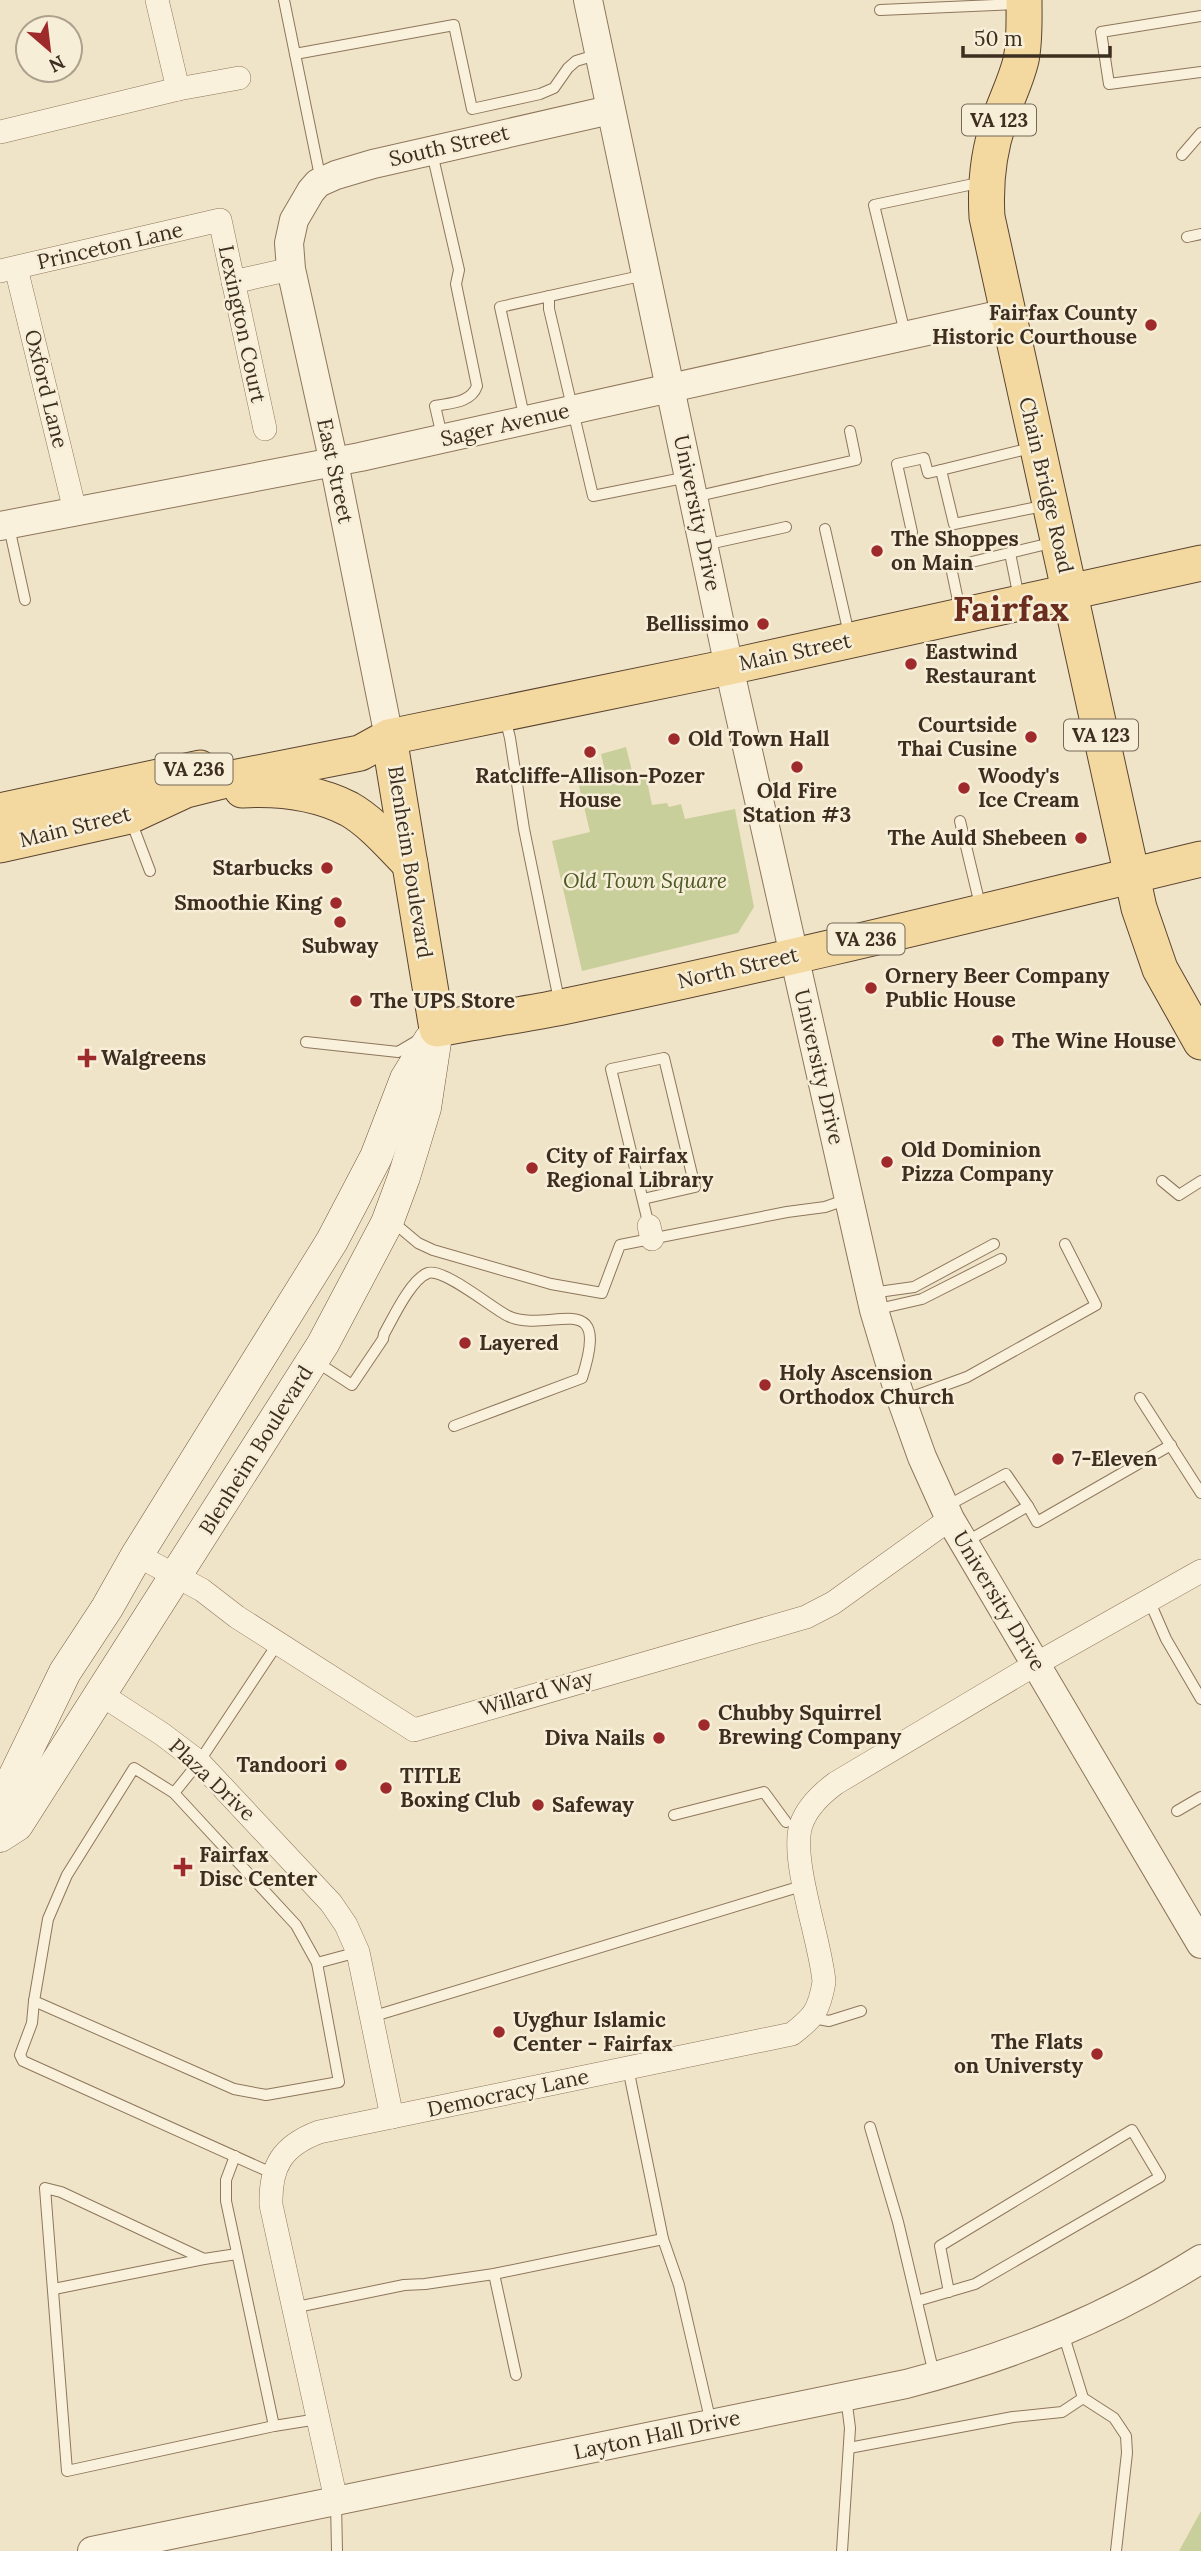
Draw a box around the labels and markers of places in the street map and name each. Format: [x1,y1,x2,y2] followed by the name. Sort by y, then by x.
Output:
[932,299,1137,350] place label: Fairfax County Historic Courthouse
[1143,317,1159,333] marker: Fairfax County Historic Courthouse
[891,525,1019,576] place label: The Shoppes on Main
[869,543,885,559] marker: The Shoppes on Main
[645,610,749,637] place label: Bellissimo
[755,616,771,632] marker: Bellissimo
[925,638,1037,689] place label: Eastwind Restaurant
[903,656,919,672] marker: Eastwind Restaurant
[898,711,1017,762] place label: Courtside Thai Cusine
[688,725,830,752] place label: Old Town Hall
[1023,729,1039,745] marker: Courtside Thai Cusine
[666,731,682,747] marker: Old Town Hall
[582,744,598,760] marker: Ratcliffe-Allison-Pozer House
[789,759,805,775] marker: Old Fire Station #3
[475,762,705,813] place label: Ratcliffe-Allison-Pozer House
[978,762,1079,813] place label: Woody's Ice Cream
[743,777,851,828] place label: Old Fire Station #3
[956,780,972,796] marker: Woody's Ice Cream
[888,824,1067,851] place label: The Auld Shebeen
[1073,830,1089,846] marker: The Auld Shebeen
[212,854,313,881] place label: Starbucks
[319,860,335,876] marker: Starbucks
[174,889,323,916] place label: Smoothie King
[328,895,344,911] marker: Smoothie King
[332,914,348,930] marker: Subway
[302,932,379,959] place label: Subway
[885,962,1110,1013] place label: Ornery Beer Company Public House
[863,980,879,996] marker: Ornery Beer Company Public House
[370,987,515,1014] place label: The UPS Store
[348,993,364,1009] marker: The UPS Store
[1012,1027,1176,1054] place label: The Wine House
[990,1033,1006,1049] marker: The Wine House
[101,1044,206,1071] place label: Walgreens
[79,1050,95,1066] marker: Walgreens
[901,1136,1054,1187] place label: Old Dominion Pizza Company
[546,1142,714,1193] place label: City of Fairfax Regional Library
[879,1154,895,1170] marker: Old Dominion Pizza Company
[524,1160,540,1176] marker: City of Fairfax Regional Library
[479,1329,559,1356] place label: Layered
[457,1335,473,1351] marker: Layered
[779,1359,954,1410] place label: Holy Ascension Orthodox Church
[757,1377,773,1393] marker: Holy Ascension Orthodox Church
[1072,1445,1158,1472] place label: 7-Eleven
[1050,1451,1066,1467] marker: 7-Eleven
[718,1699,902,1750] place label: Chubby Squirrel Brewing Company
[696,1717,712,1733] marker: Chubby Squirrel Brewing Company
[544,1724,645,1751] place label: Diva Nails
[651,1730,667,1746] marker: Diva Nails
[236,1751,327,1778] place label: Tandoori
[333,1757,349,1773] marker: Tandoori
[400,1762,521,1813] place label: TITLE Boxing Club
[378,1780,394,1796] marker: TITLE Boxing Club
[552,1791,634,1818] place label: Safeway
[530,1797,546,1813] marker: Safeway
[199,1841,317,1892] place label: Fairfax Disc Center
[173,1857,193,1877] marker: Fairfax Disc Center
[513,2006,673,2057] place label: Uyghur Islamic Center - Fairfax
[491,2024,507,2040] marker: Uyghur Islamic Center - Fairfax
[954,2028,1083,2079] place label: The Flats on Universty
[1089,2046,1105,2062] marker: The Flats on Universty

